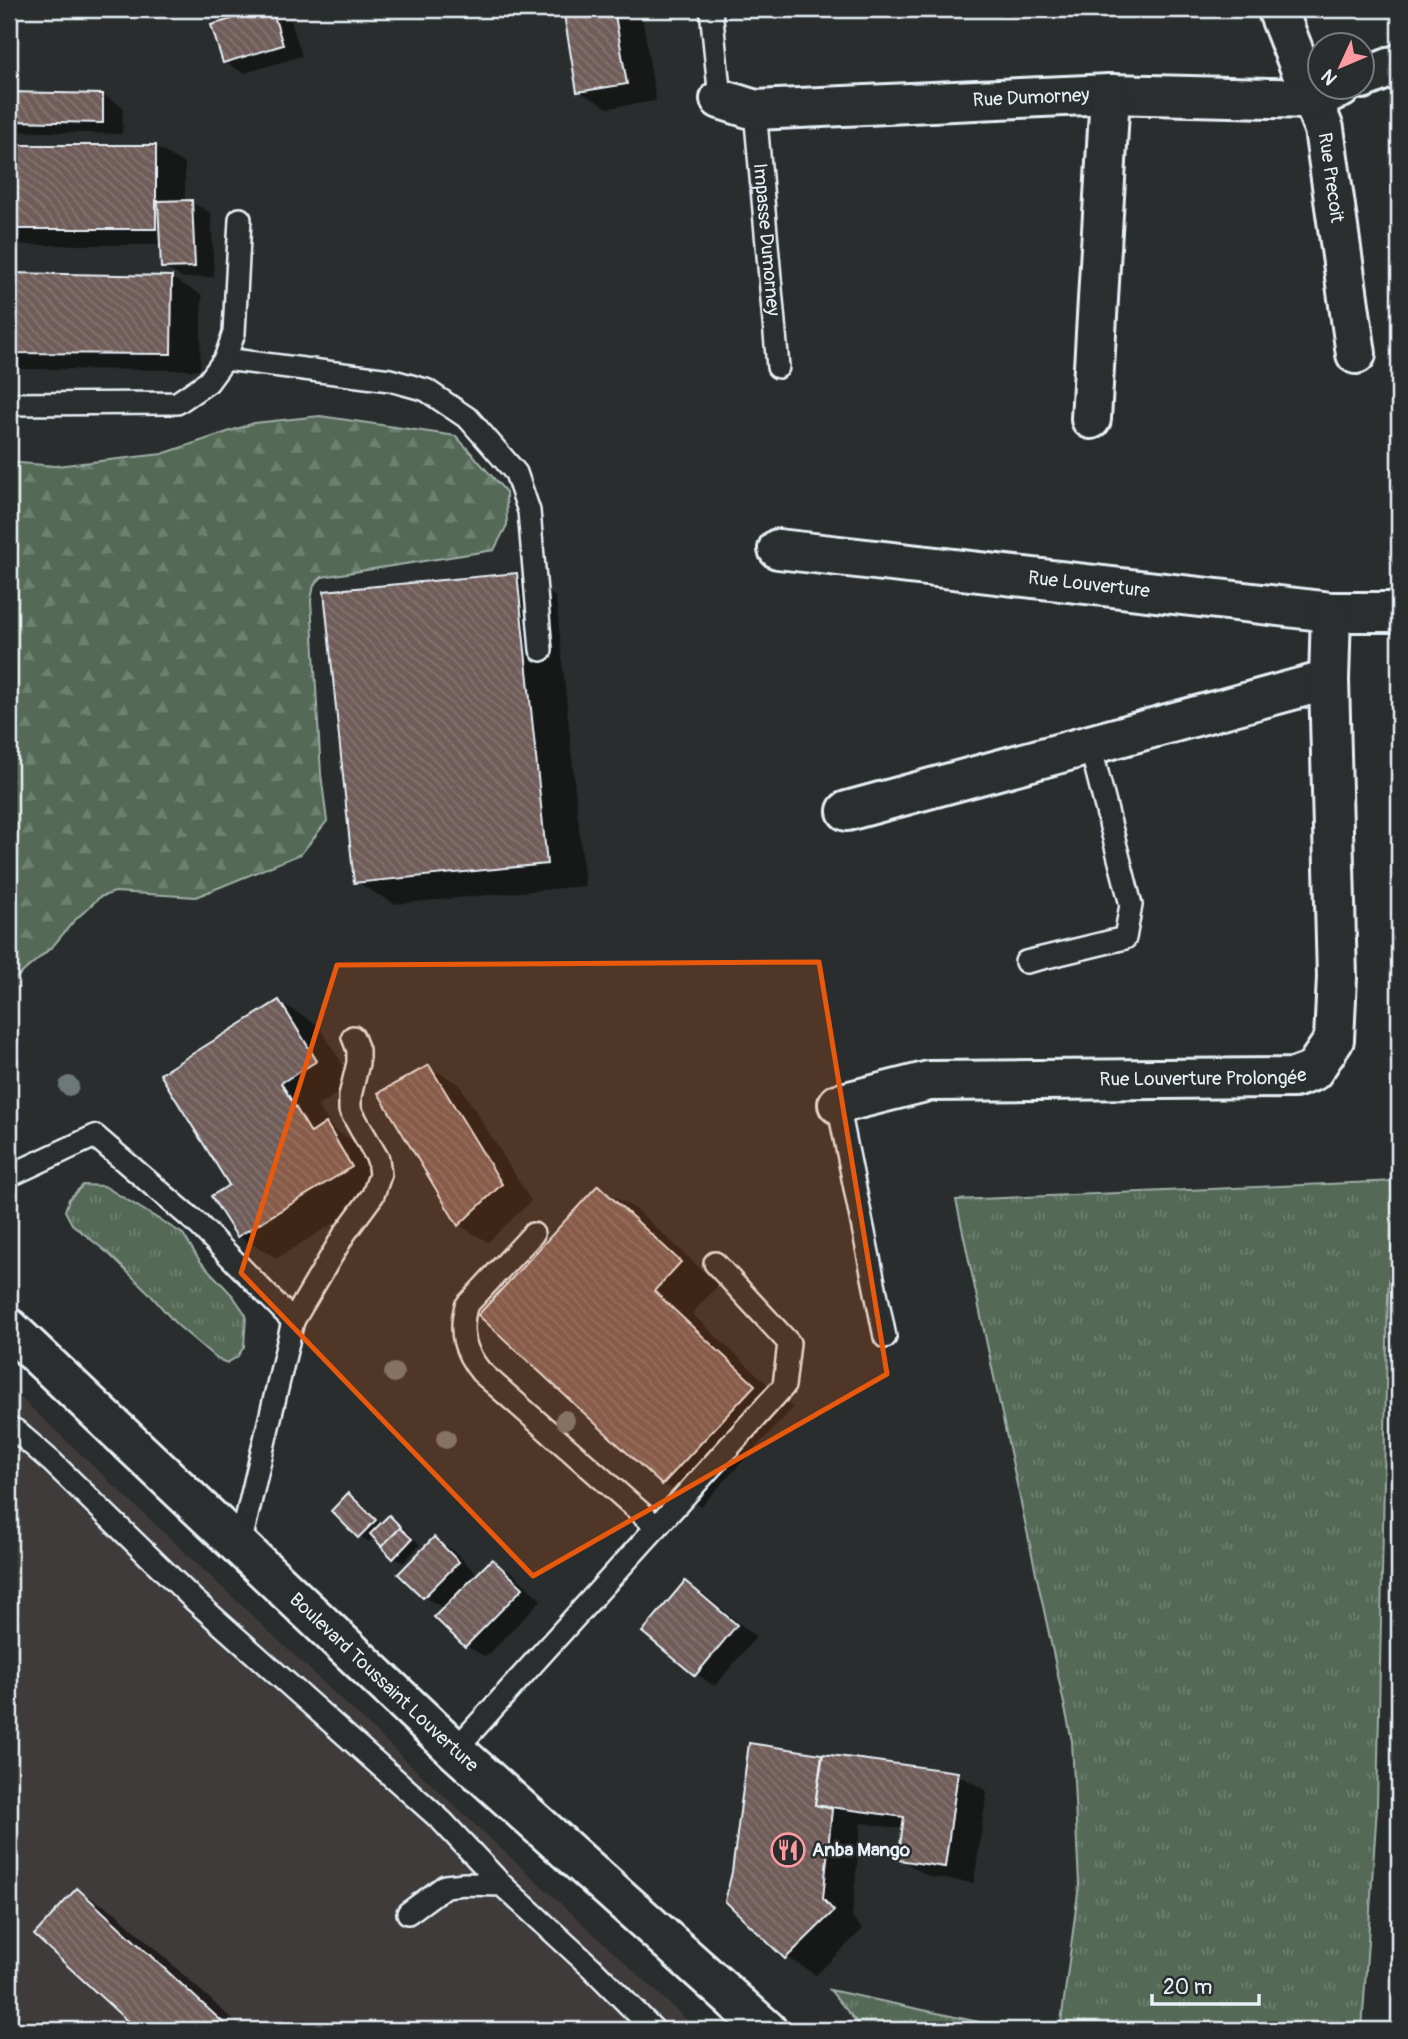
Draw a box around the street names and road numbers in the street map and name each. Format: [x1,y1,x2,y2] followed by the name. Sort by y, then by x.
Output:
[972,83,1090,112] street label: Rue Dumorney
[1313,131,1349,225] street label: Rue Precoit
[748,162,785,317] street label: Impasse Dumorney
[1027,566,1152,603] street label: Rue Louverture
[1099,1062,1311,1092] street label: Rue Louverture Prolongée
[284,1588,484,1778] street label: Boulevard Toussaint Louverture

